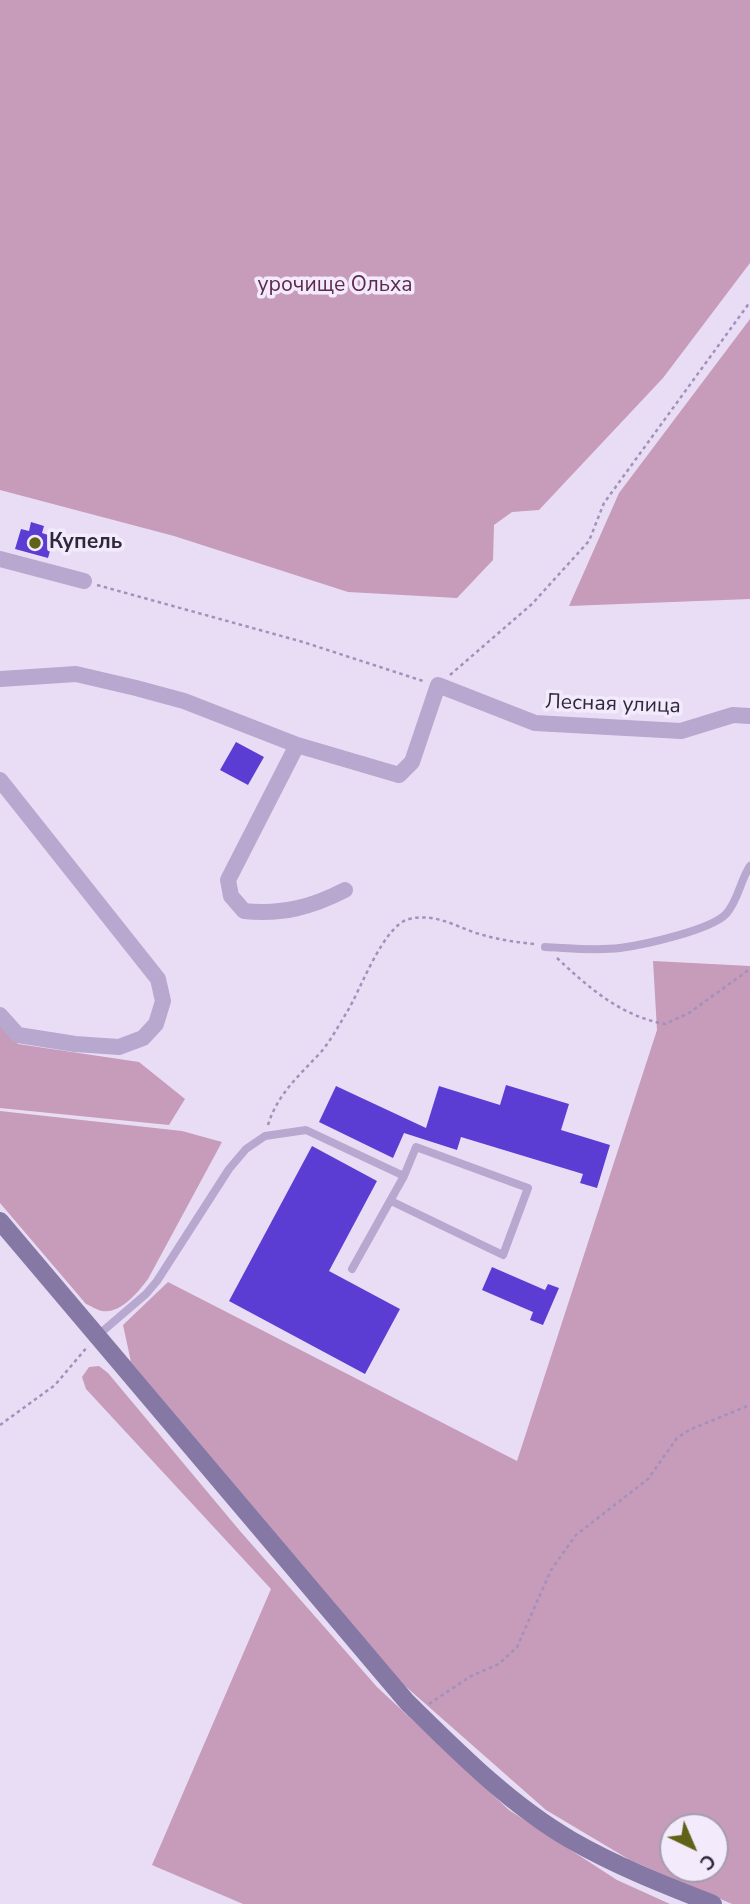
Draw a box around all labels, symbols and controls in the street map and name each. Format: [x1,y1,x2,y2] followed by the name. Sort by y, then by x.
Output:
[257,273,413,299] park label: урочище Ольха
[49,530,122,556] place label: Купель
[27,535,43,551] marker: Купель
[545,690,681,720] street label: Лесная улица
[659,1813,729,1883] north arrow
[694,1848,721,1876] text: С

